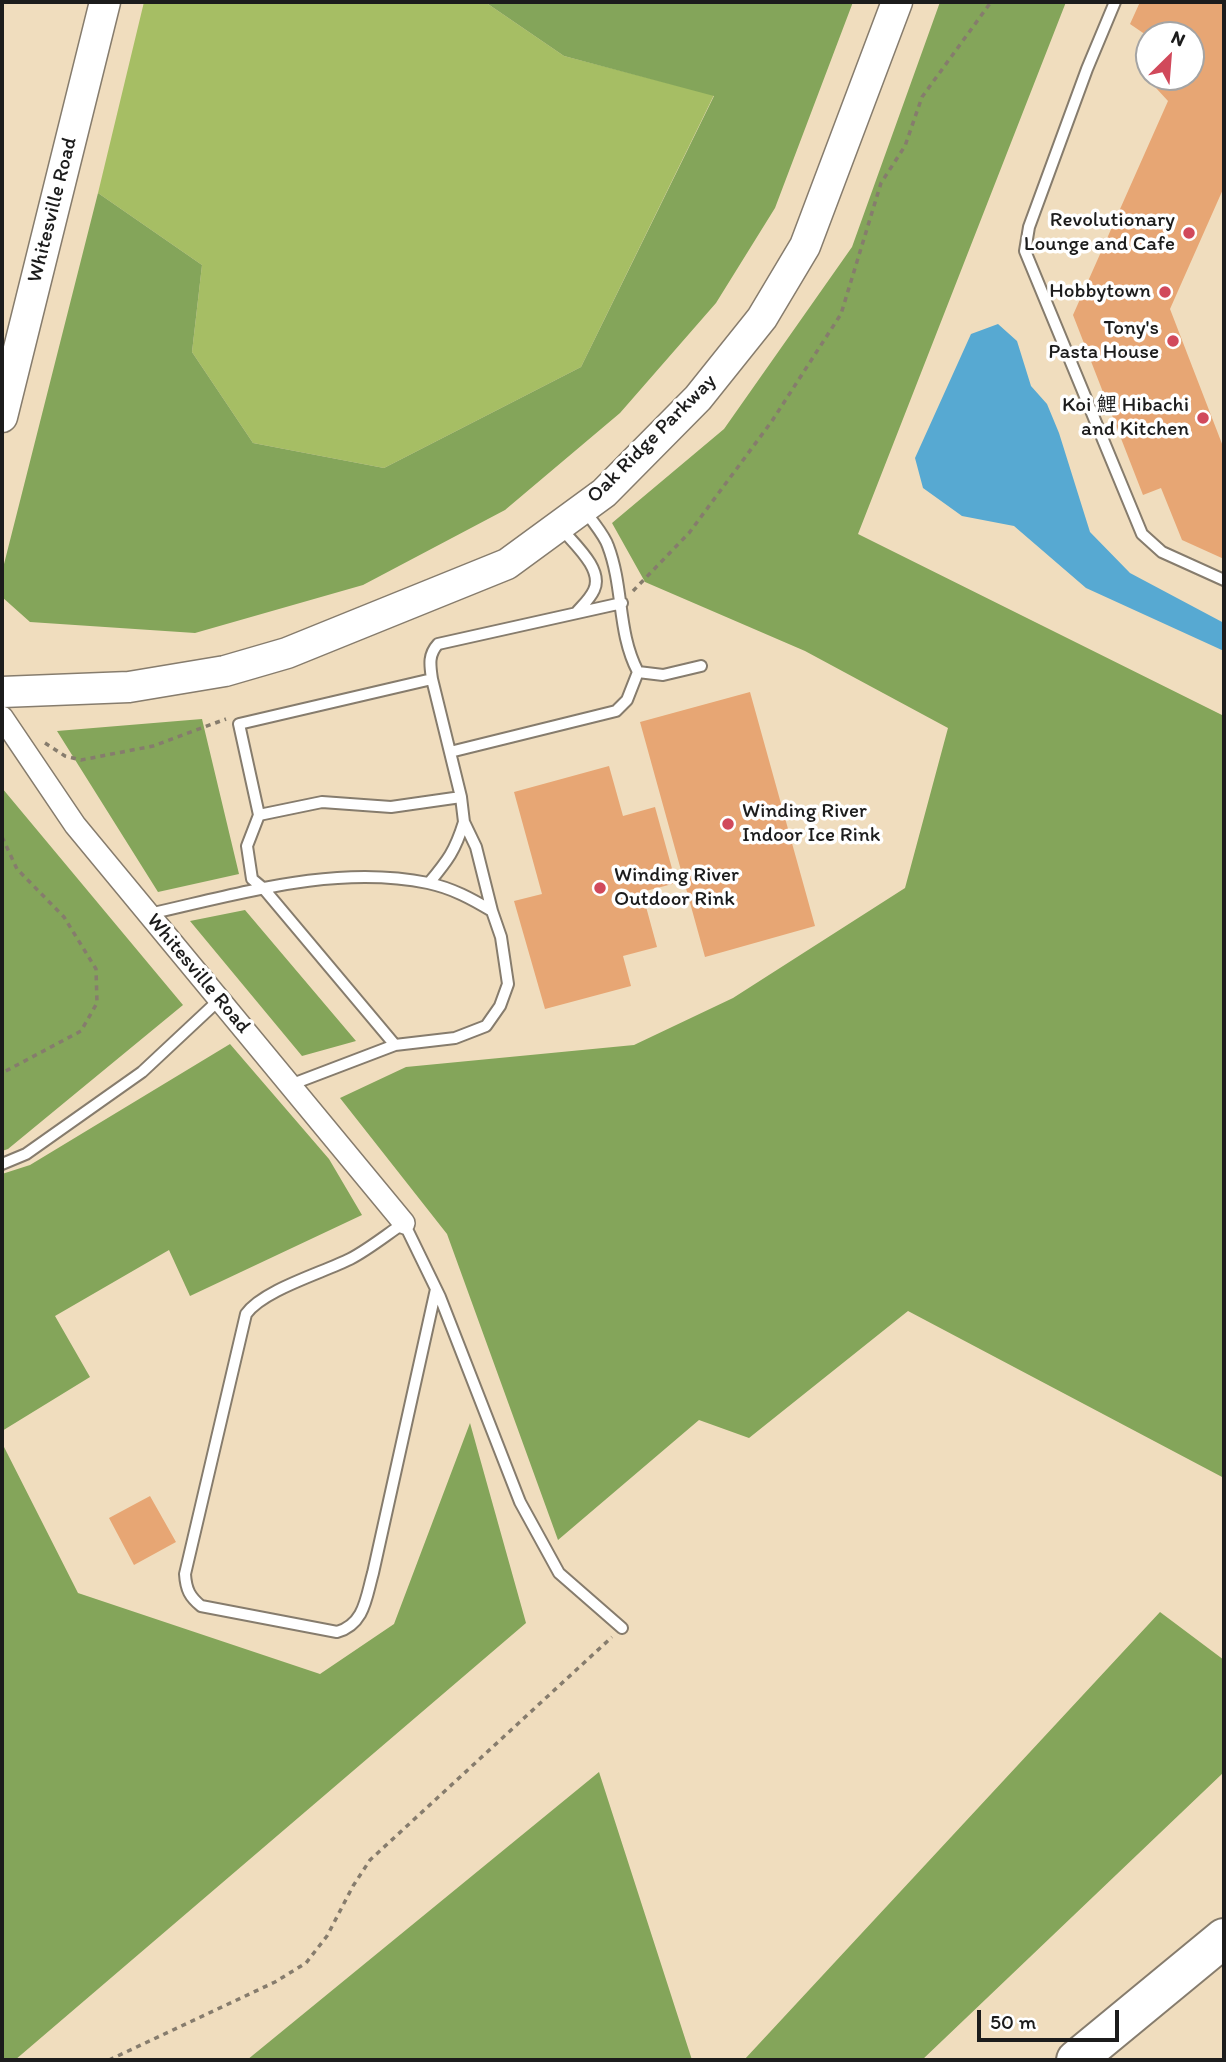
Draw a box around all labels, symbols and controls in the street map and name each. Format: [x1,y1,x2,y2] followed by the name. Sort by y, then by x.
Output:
[1135,21,1205,91] north arrow
[1168,25,1189,51] text: N
[23,135,83,285] street label: Whitesville Road
[1024,208,1175,258] place label: Revolutionary Lounge and Cafe
[1181,225,1197,241] marker: Revolutionary Lounge and Cafe
[1049,279,1151,305] place label: Hobbytown
[1157,284,1173,300] marker: Hobbytown
[1048,316,1159,366] place label: Tony's Pasta House
[1165,333,1181,349] marker: Tony's Pasta House
[582,369,722,509] street label: Oak Ridge Parkway
[1062,393,1189,443] place label: Koi 鯉 Hibachi and Kitchen
[1195,410,1211,426] marker: Koi 鯉 Hibachi and Kitchen
[742,799,880,849] place label: Winding River Indoor Ice Rink
[720,816,736,832] marker: Winding River Indoor Ice Rink
[614,863,739,913] place label: Winding River Outdoor Rink
[592,880,608,896] marker: Winding River Outdoor Rink
[141,909,255,1039] street label: Whitesville Road
[981,1996,1123,2040] scale bar
[990,2009,1036,2034] text: 50 m

